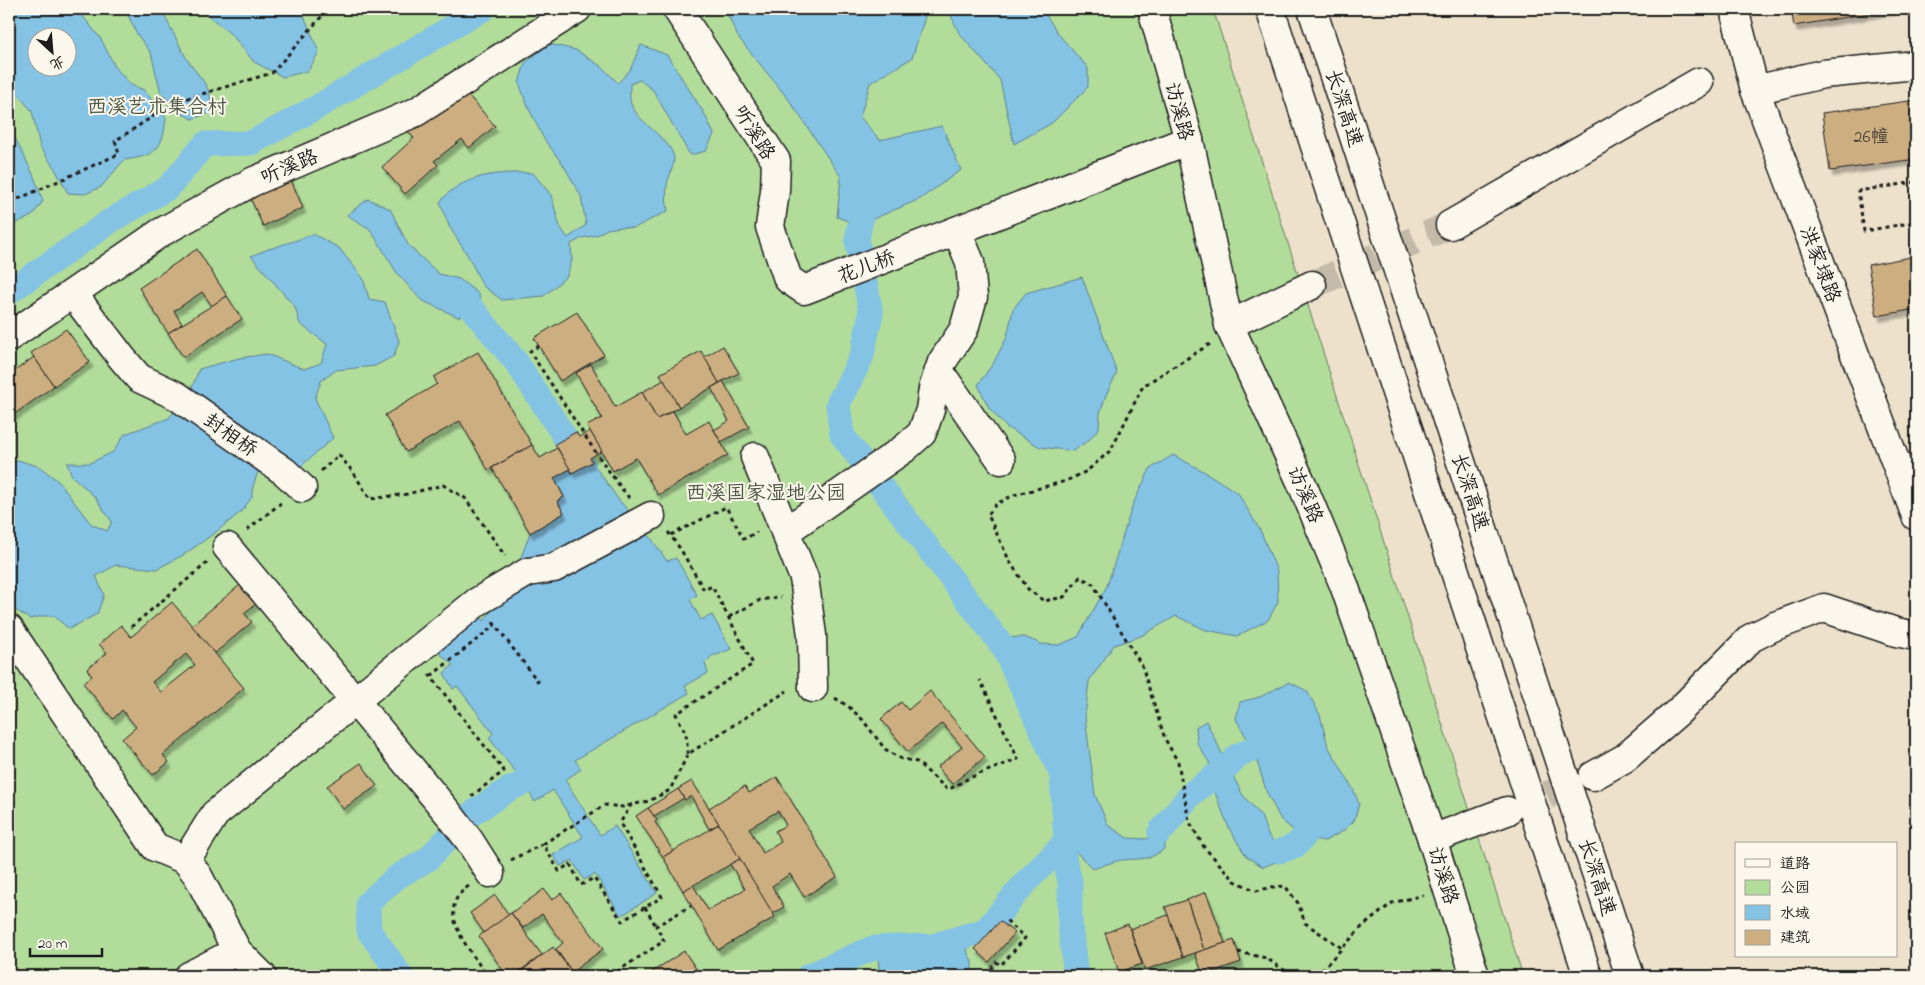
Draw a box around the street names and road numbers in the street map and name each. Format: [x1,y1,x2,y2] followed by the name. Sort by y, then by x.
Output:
[1316,66,1369,151] street label: 长深高速
[1156,79,1200,145] street label: 访溪路
[725,100,782,167] street label: 听溪路
[257,143,324,193] street label: 听溪路
[1791,222,1847,308] street label: 洪家埭路
[834,244,900,293] street label: 花儿桥
[197,407,262,465] street label: 封相桥
[1442,450,1495,535] street label: 长深高速
[1279,462,1329,529] street label: 访溪路
[1569,835,1622,920] street label: 长深高速
[1419,843,1465,910] street label: 访溪路

